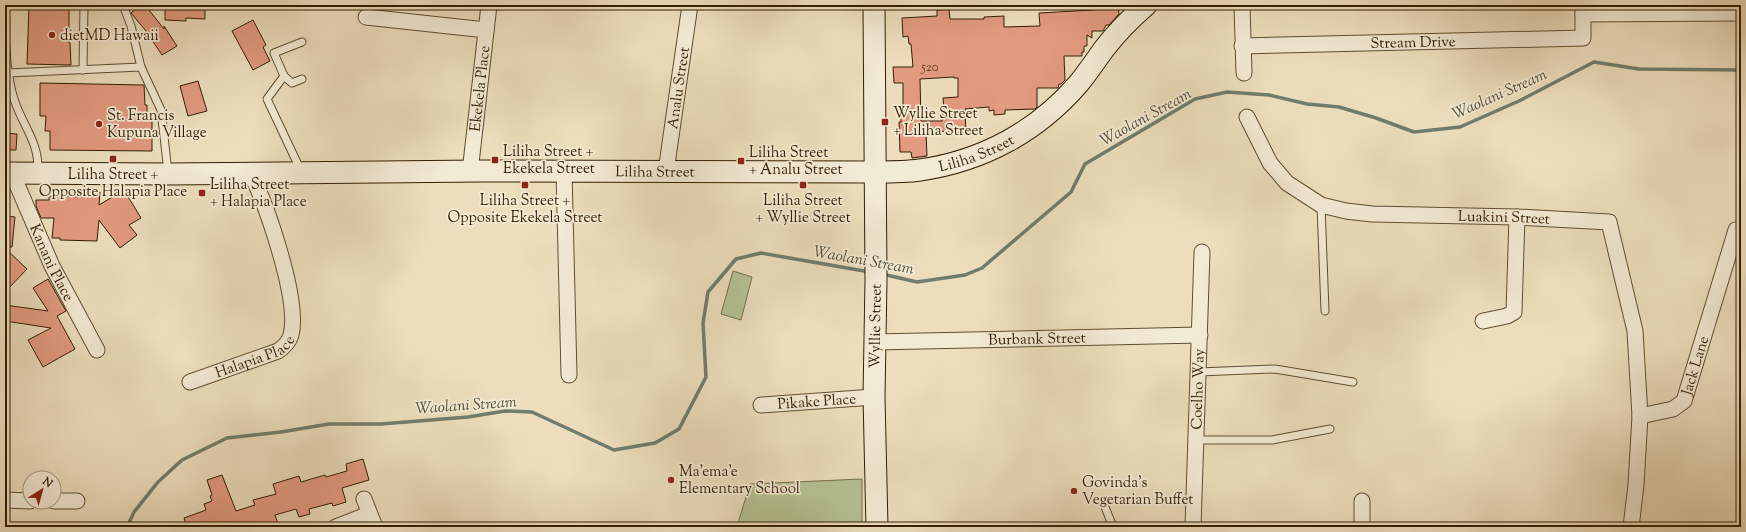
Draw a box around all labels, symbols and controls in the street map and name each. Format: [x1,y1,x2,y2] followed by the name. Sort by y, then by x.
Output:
[60,26,159,47] place label: dietMD Hawaii
[47,30,57,40] marker: dietMD Hawaii
[1370,32,1456,55] street label: Stream Drive
[466,45,496,133] street label: Ekekela Place
[663,46,696,130] street label: Analu Street
[920,59,939,77] house number: 520
[1449,64,1551,126] water label: Waolani Stream
[1096,83,1196,153] water label: Waolani Stream
[893,104,984,142] place label: Wyllie Street + Liliha Street
[107,106,207,144] place label: St. Francis Kupuna Village
[880,117,890,127] marker: Wyllie Street + Liliha Street
[94,119,104,129] marker: St. Francis Kupuna Village
[937,130,1019,178] street label: Liliha Street
[503,142,595,180] place label: Liliha Street + Ekekela Street
[749,143,843,181] place label: Liliha Street + Analu Street
[108,154,118,164] marker: Liliha Street + Opposite Halapia Place
[490,155,500,165] marker: Liliha Street + Ekekela Street
[736,156,746,166] marker: Liliha Street + Analu Street
[615,162,695,184] street label: Liliha Street
[39,165,187,203] place label: Liliha Street + Opposite Halapia Place
[210,175,307,213] place label: Liliha Street + Halapia Place
[520,180,530,190] marker: Liliha Street + Opposite Ekekela Street
[798,180,808,190] marker: Liliha Street + Wyllie Street
[197,188,207,198] marker: Liliha Street + Halapia Place
[448,191,602,229] place label: Liliha Street + Opposite Ekekela Street
[755,191,851,229] place label: Liliha Street + Wyllie Street
[1458,207,1550,231] street label: Luakini Street
[23,221,78,305] street label: Kanani Place
[811,241,916,282] water label: Waolani Stream
[865,284,888,369] street label: Wyllie Street
[988,328,1086,352] street label: Burbank Street
[213,332,301,384] street label: Halapia Place
[1677,334,1715,399] street label: Jack Lane
[1187,348,1211,430] street label: Coelho Way
[777,389,857,416] street label: Pikake Place
[415,391,518,422] water label: Waolani Stream
[679,462,800,500] place label: Ma'ema'e Elementary School
[22,470,62,510] north arrow
[38,473,56,492] text: N
[1082,473,1193,511] place label: Govinda’s Vegetarian Buffet
[666,475,676,485] marker: Ma'ema'e Elementary School
[1069,486,1079,496] marker: Govinda’s Vegetarian Buffet

